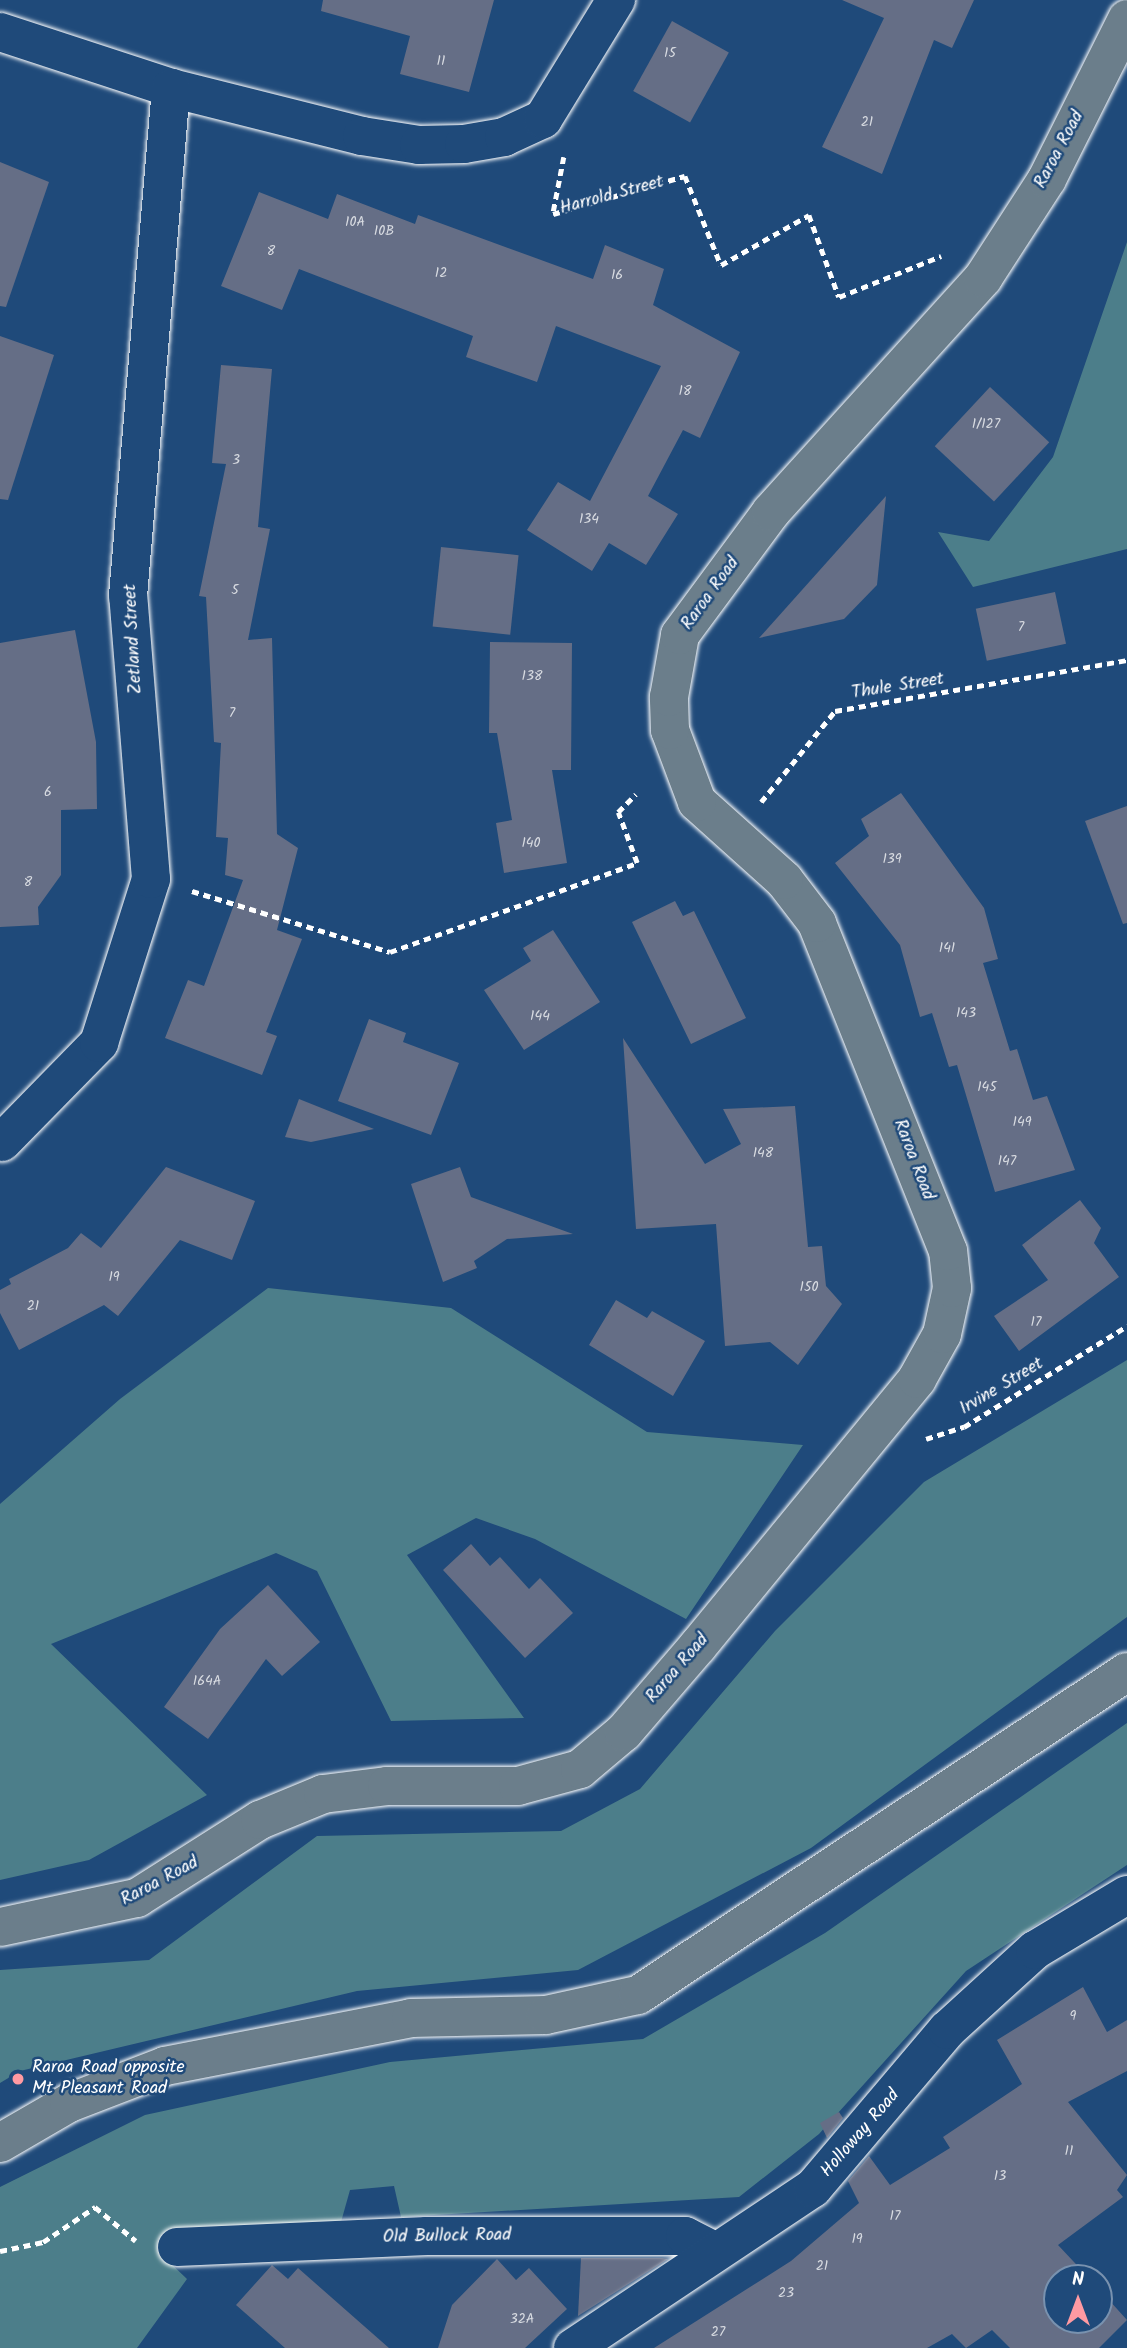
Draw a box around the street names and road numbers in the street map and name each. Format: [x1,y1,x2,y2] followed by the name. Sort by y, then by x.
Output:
[1031,107,1089,193] street label: Raroa Road
[558,172,666,220] street label: Harrold Street
[677,553,745,635] street label: Raroa Road
[120,583,148,695] street label: Zetland Street
[850,669,946,705] street label: Thule Street
[888,1117,938,1203] street label: Raroa Road
[956,1354,1048,1420] street label: Irvine Street
[642,1630,714,1708] street label: Raroa Road
[117,1853,203,1911] street label: Raroa Road
[817,2086,905,2182] street label: Holloway Road
[383,2225,511,2249] street label: Old Bullock Road

